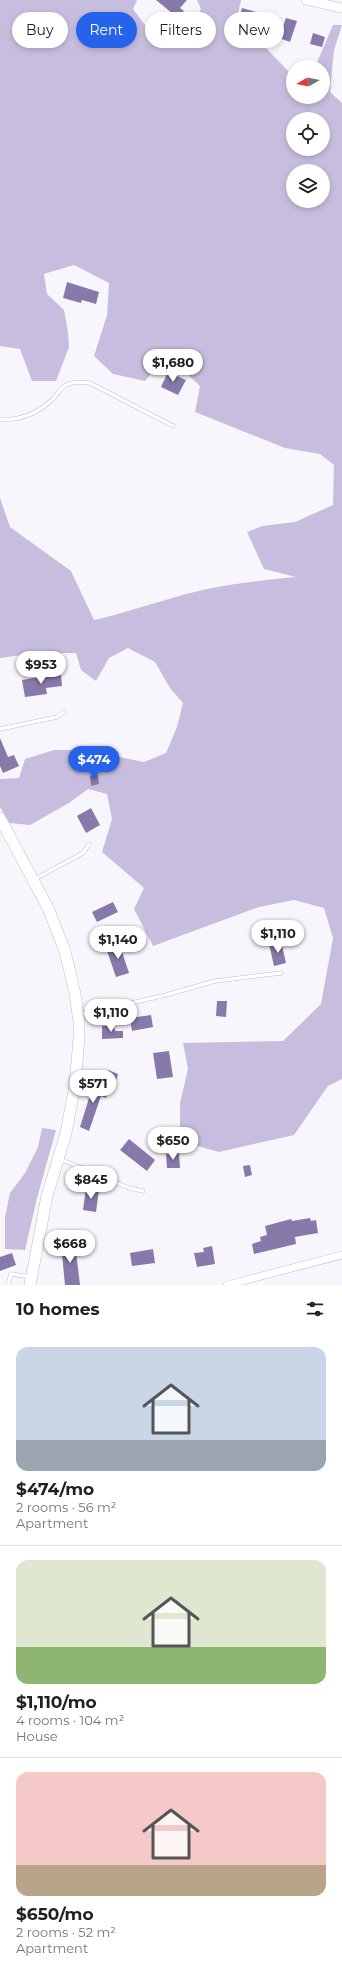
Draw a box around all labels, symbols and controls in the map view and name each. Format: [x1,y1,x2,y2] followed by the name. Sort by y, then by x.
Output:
[12,12,68,48] chip: Buy
[76,12,137,48] chip: Rent
[145,12,216,48] chip: Filters
[224,12,284,48] chip: New
[286,60,330,104] north arrow
[286,60,330,208] map controls
[286,112,330,156] button: locate
[286,164,330,208] button: layers
[140,349,206,383] pin: $1,680
[152,354,194,370] text: $1,680
[17,651,65,685] pin: $953
[25,656,57,672] text: $953
[70,746,118,780] pin: $474
[77,751,111,767] text: $474
[245,920,311,954] pin: $1,110
[260,925,296,941] text: $1,110
[85,926,151,960] pin: $1,140
[98,931,138,947] text: $1,140
[78,999,144,1033] pin: $1,110
[93,1004,129,1020] text: $1,110
[69,1070,117,1104] pin: $571
[78,1075,108,1091] text: $571
[149,1127,197,1161] pin: $650
[156,1132,190,1148] text: $650
[67,1166,115,1200] pin: $845
[74,1171,108,1187] text: $845
[46,1230,94,1264] pin: $668
[53,1235,87,1251] text: $668
[304,1298,326,1320] icon: filters
[16,1299,100,1319] text: 10 homes
[135,1373,207,1445] icon: home
[16,1479,94,1499] text: $474/mo
[16,1499,116,1515] text: 2 rooms · 56 m²
[16,1515,88,1531] text: Apartment
[135,1586,207,1658] icon: home
[16,1692,97,1712] text: $1,110/mo
[16,1712,124,1728] text: 4 rooms · 104 m²
[16,1728,58,1744] text: House
[135,1798,207,1870] icon: home
[16,1904,94,1924] text: $650/mo
[16,1924,116,1940] text: 2 rooms · 52 m²
[16,1940,88,1956] text: Apartment

